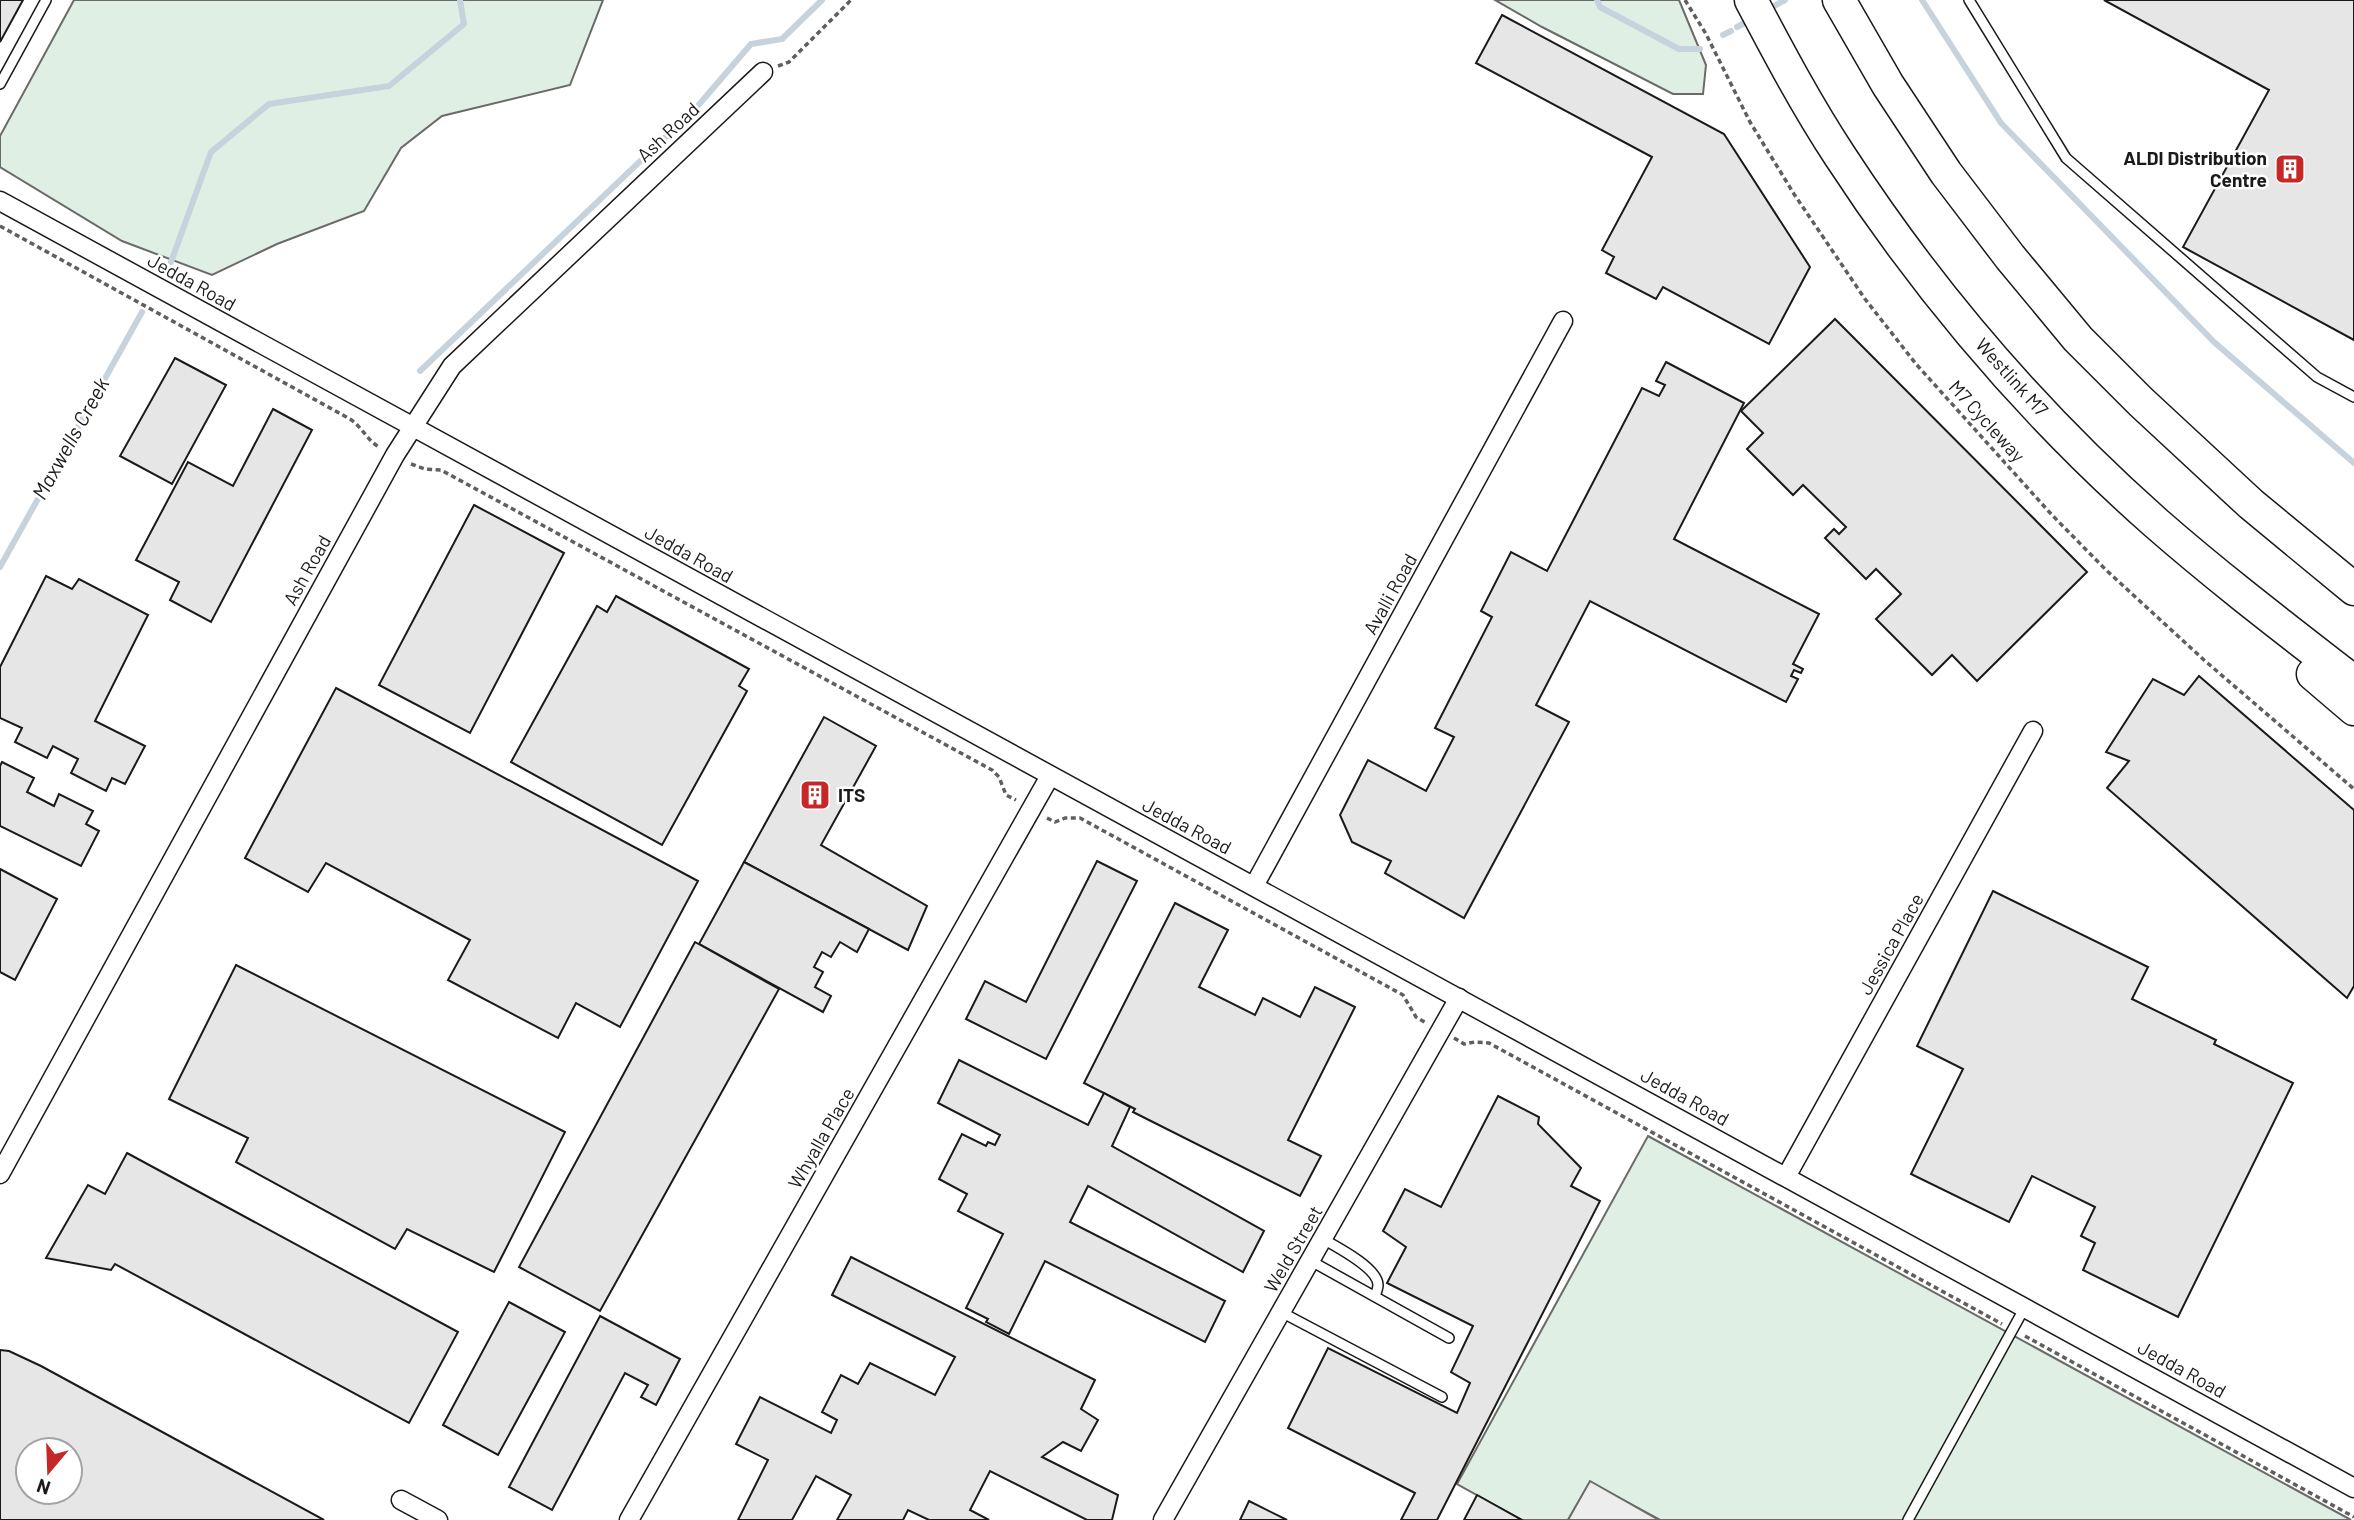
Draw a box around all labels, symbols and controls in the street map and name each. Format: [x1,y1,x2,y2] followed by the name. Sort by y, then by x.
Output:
[632,97,704,166] street label: Ash Road
[2123,146,2267,191] place label: ALDI Distribution Centre
[2273,152,2307,186] building icon: ALDI Distribution Centre
[144,248,240,315] street label: Jedda Road
[1971,333,2053,420] street label: Westlink M7
[26,372,114,504] water label: Maxwells Creek
[1945,375,2030,467] street label: M7 Cycleway
[641,520,737,587] street label: Jedda Road
[278,531,335,609] street label: Ash Road
[1358,549,1421,638] street label: Avalli Road
[798,778,832,812] building icon: ITS
[838,783,865,806] place label: ITS
[1139,793,1236,859] street label: Jedda Road
[1853,889,1928,999] street label: Jessica Place
[1637,1063,1733,1130] street label: Jedda Road
[782,1083,859,1192] street label: Whyalla Place
[1259,1201,1327,1296] street label: Weld Street
[2134,1335,2230,1402] street label: Jedda Road
[14,1436,84,1506] north arrow
[34,1475,53,1500] text: N

